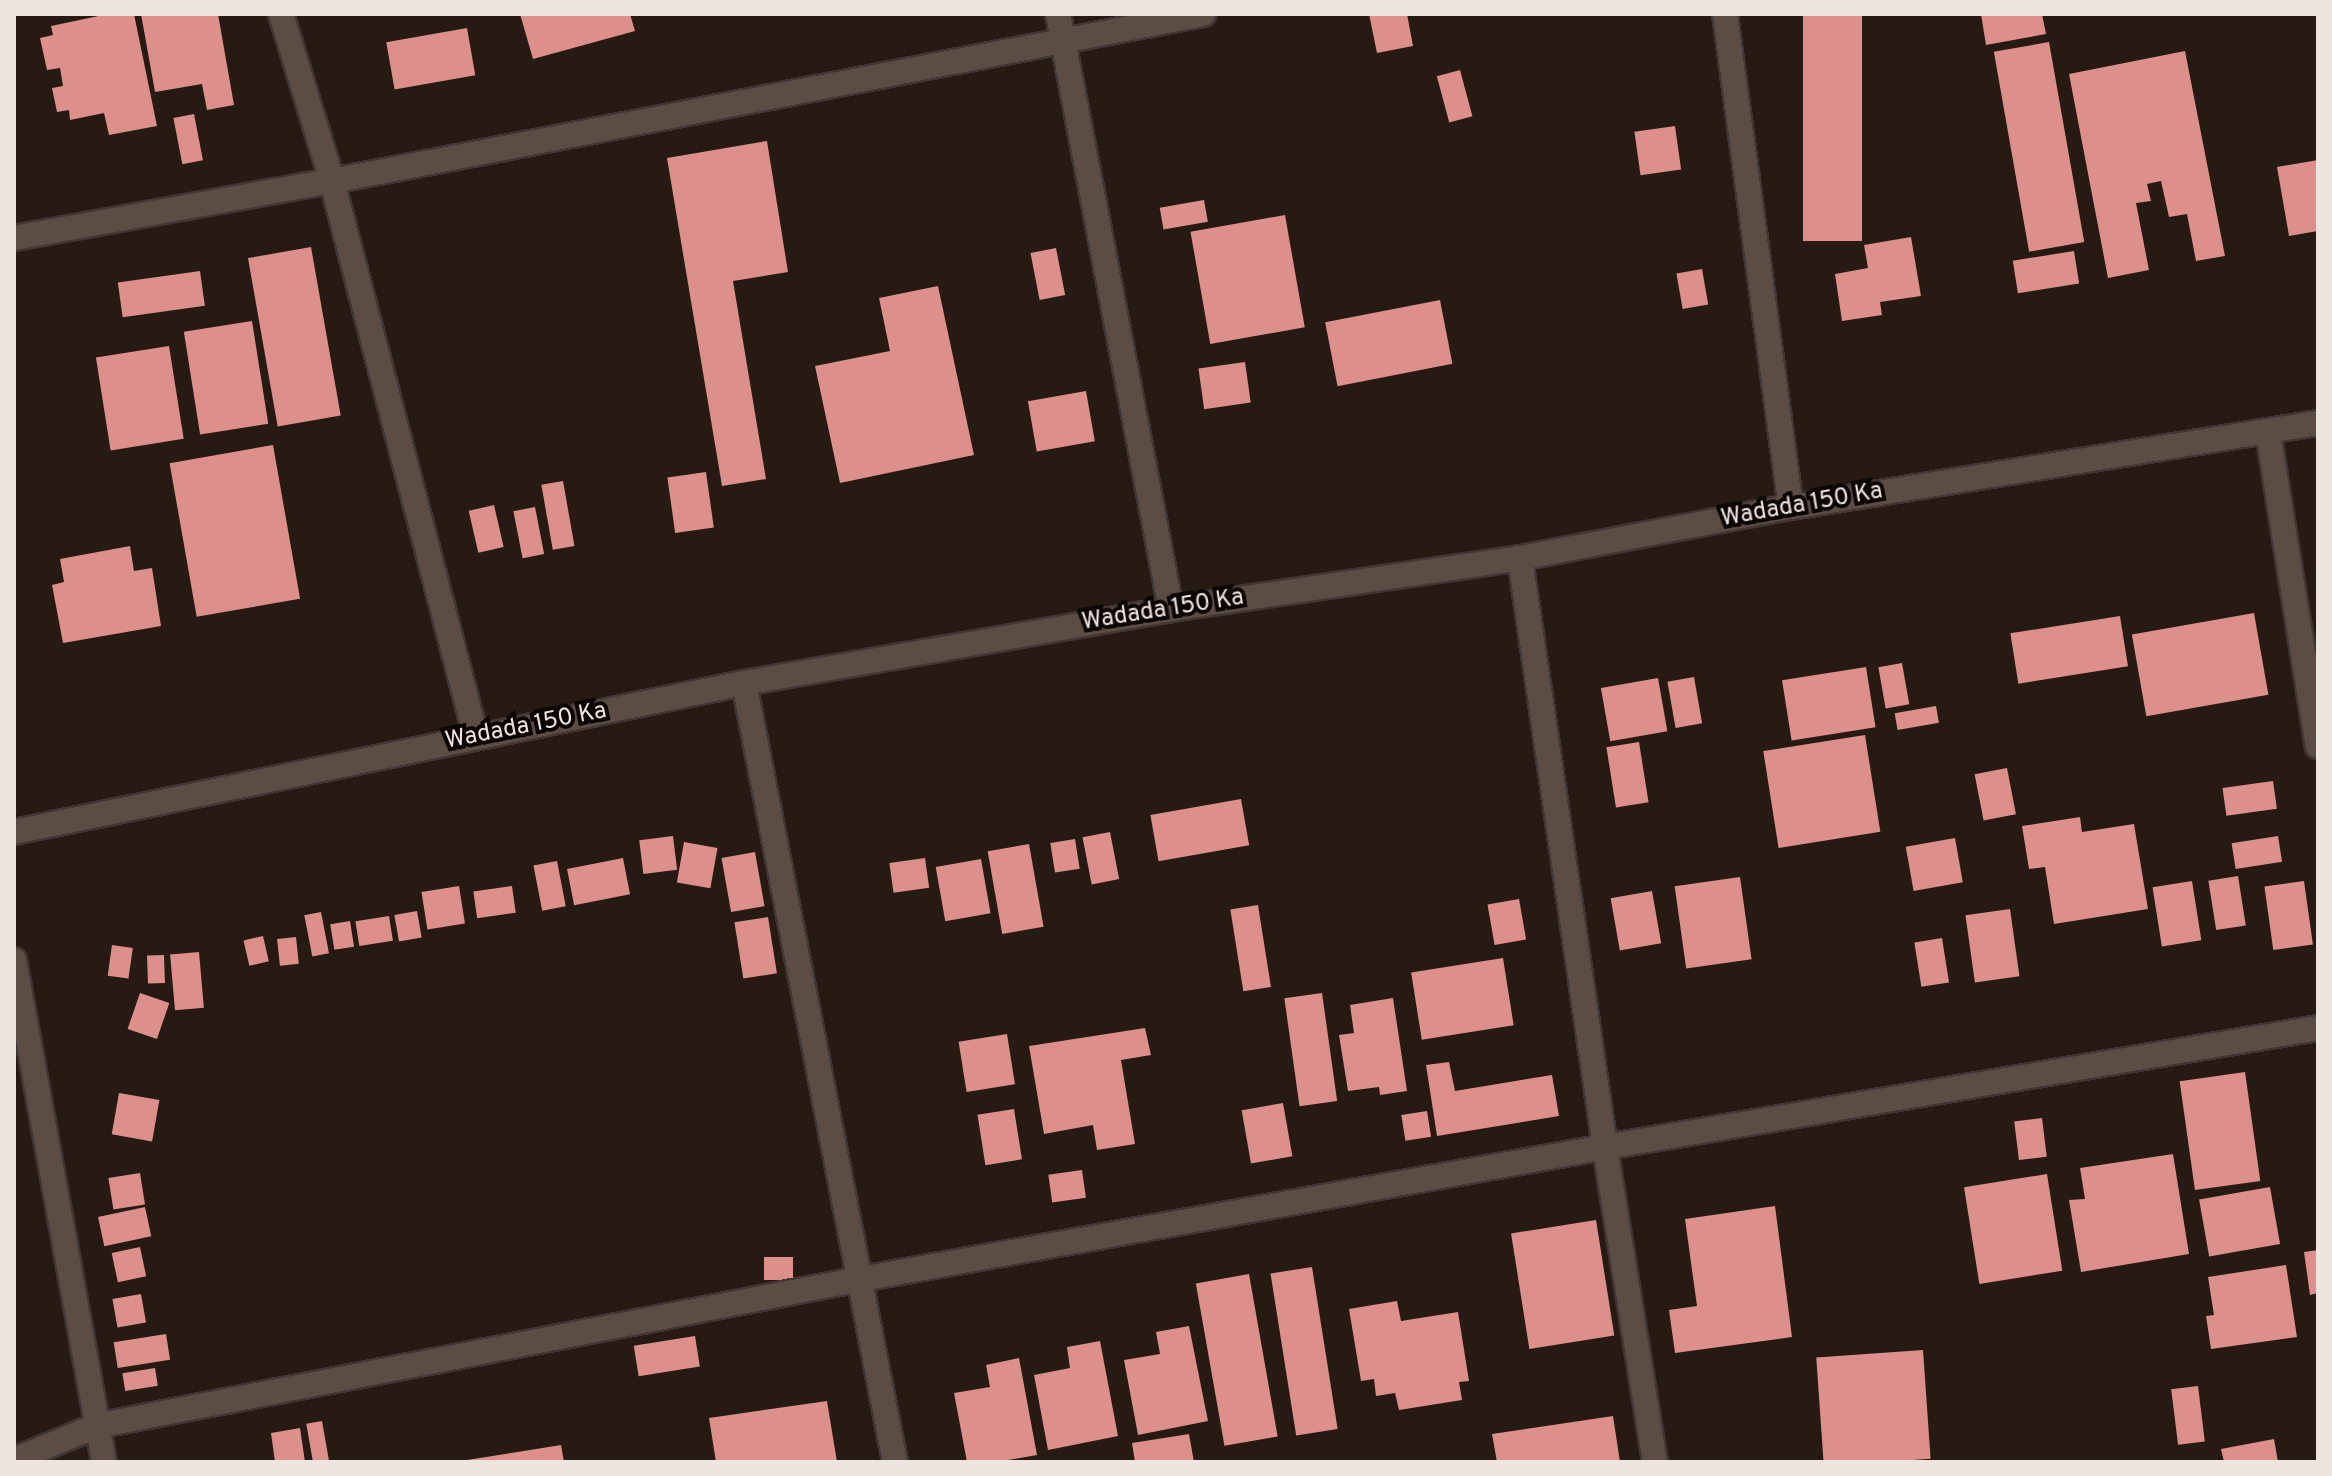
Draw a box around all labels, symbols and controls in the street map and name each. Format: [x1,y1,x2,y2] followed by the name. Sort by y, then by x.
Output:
[1719,478,1885,534] street label: Wadada 150 Ka
[1080,584,1246,638] street label: Wadada 150 Ka
[443,697,609,757] street label: Wadada 150 Ka

